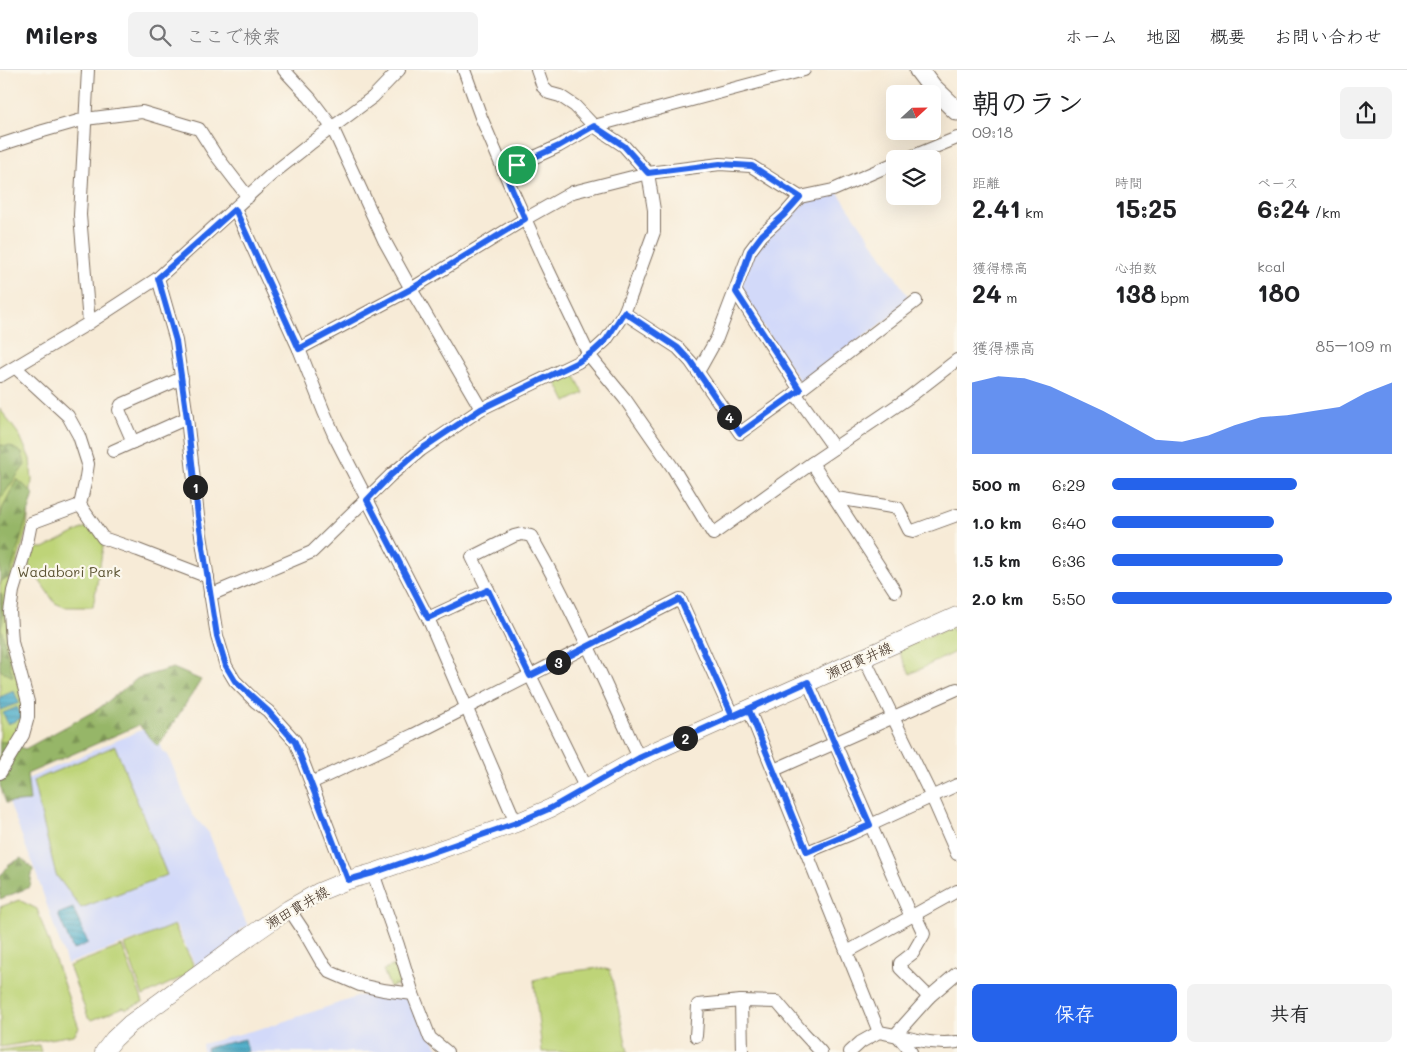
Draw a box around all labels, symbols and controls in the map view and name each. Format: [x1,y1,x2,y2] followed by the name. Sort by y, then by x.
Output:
[128,12,478,57] search box
[25,19,98,50] text: Milers
[146,21,174,49] icon: search
[186,23,281,48] text: ここで検索
[1065,24,1118,48] text: ホーム
[1146,24,1182,48] text: 地図
[1210,24,1246,48] text: 概要
[1274,24,1382,48] text: お問い合わせ
[972,84,1084,120] text: 朝のラン
[886,85,941,140] north arrow
[886,85,941,205] map controls
[1340,87,1392,139] button: share
[972,121,1013,142] text: 09:18
[496,144,538,186] pin
[886,150,941,205] button: layers
[503,151,531,179] icon: arrive
[972,173,1000,192] text: 距離
[1115,173,1143,192] text: 時間
[1257,173,1299,192] text: ペース
[972,192,1021,224] text: 2.41
[1115,192,1177,224] text: 15:25
[1257,192,1310,224] text: 6:24
[1021,203,1044,222] text: km
[1310,203,1341,222] text: /km
[1257,257,1285,276] text: kcal
[972,258,1028,277] text: 獲得標高
[1115,258,1157,277] text: 心拍数
[1257,276,1300,308] text: 180
[972,277,1002,309] text: 24
[1115,277,1156,309] text: 138
[1002,288,1017,307] text: m
[1156,288,1189,307] text: bpm
[1316,335,1392,356] text: 85–109 m
[972,337,1036,358] text: 獲得標高
[716,404,742,430] pin: 4
[725,408,734,427] text: 4
[182,474,208,500] pin: 1
[972,474,1020,495] text: 500 m
[1052,474,1085,495] text: 6:29
[192,478,199,497] text: 1
[972,512,1021,533] text: 1.0 km
[1052,512,1086,533] text: 6:40
[972,550,1020,571] text: 1.5 km
[1052,550,1086,571] text: 6:36
[17,562,121,581] park label: Wadabori Park
[972,588,1023,609] text: 2.0 km
[1052,588,1086,609] text: 5:50
[823,637,895,683] street label: 瀬田貫井線
[546,650,570,674] pin: 3
[554,653,563,672] text: 3
[672,726,698,750] pin: 2
[682,729,689,748] text: 2
[262,881,332,933] street label: 瀬田貫井線
[972,984,1177,1042] button: 保存
[1187,984,1392,1042] button: 共有

